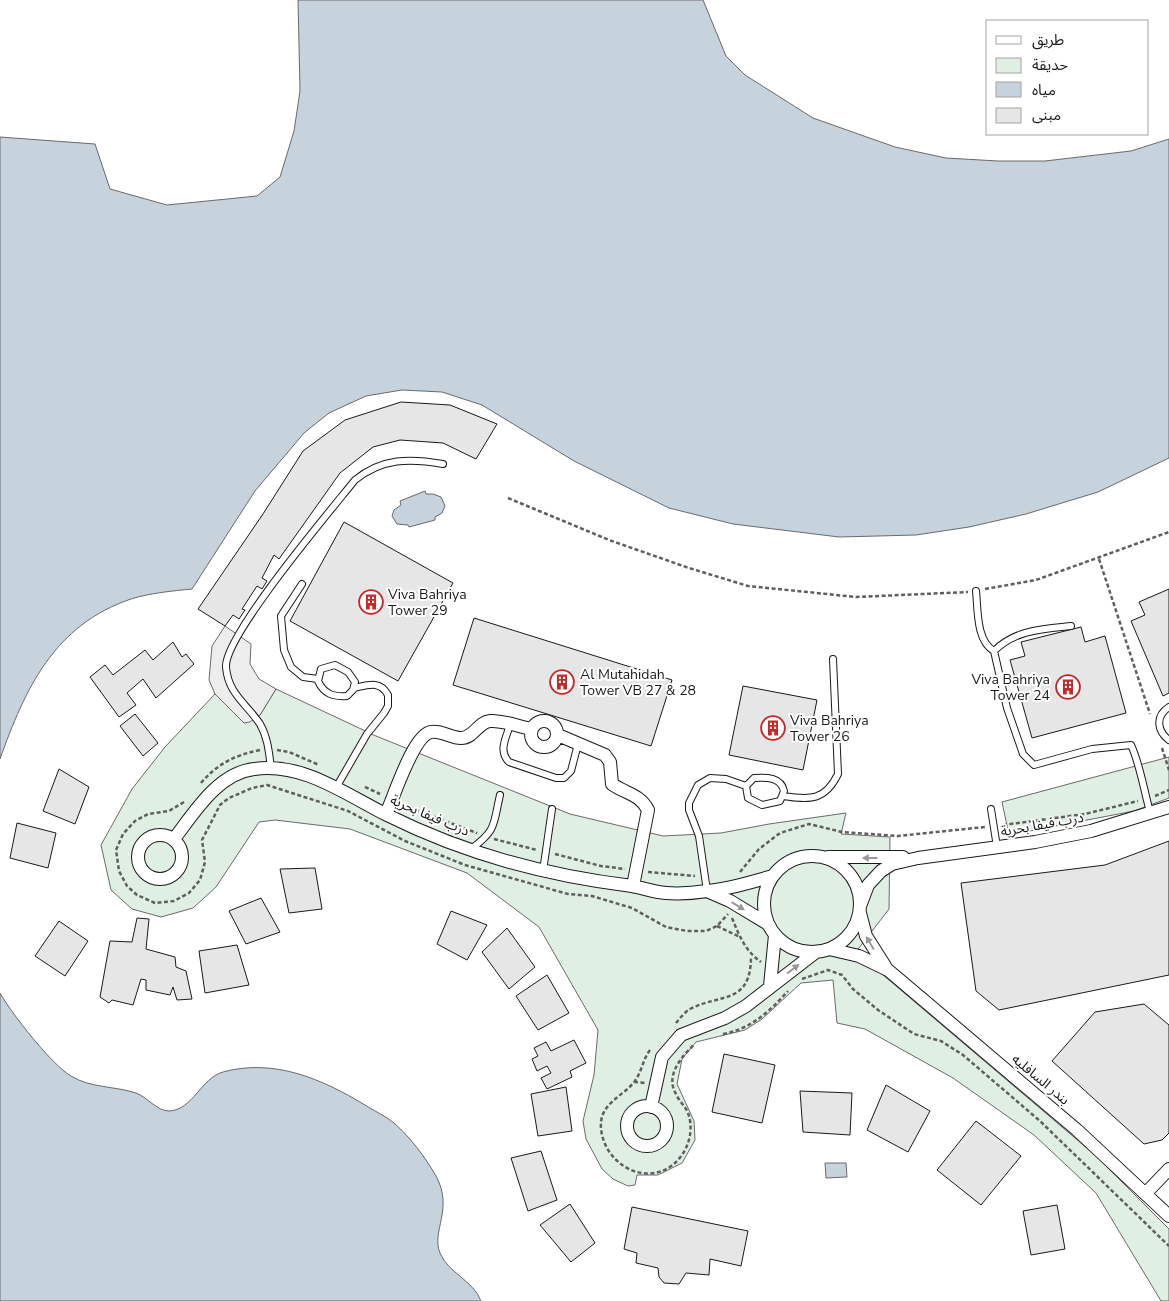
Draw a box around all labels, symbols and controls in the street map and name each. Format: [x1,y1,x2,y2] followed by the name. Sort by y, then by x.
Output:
[986,20,1149,135] legend
[1032,30,1064,50] text: طريق
[1032,55,1068,75] text: حديقة
[1032,80,1056,100] text: مياه
[1032,105,1061,125] text: مبنى
[387,585,467,620] place label: Viva Bahriya Tower 29
[358,589,384,615] building icon: Viva Bahriya Tower 29
[580,665,696,700] place label: Al Mutahidah Tower VB 27 & 28
[549,669,575,695] building icon: Al Mutahidah Tower VB 27 & 28
[970,670,1050,705] place label: Viva Bahriya Tower 24
[1055,674,1081,700] building icon: Viva Bahriya Tower 24
[789,711,869,746] place label: Viva Bahriya Tower 26
[760,715,786,741] building icon: Viva Bahriya Tower 26
[387,790,473,841] street label: درب فيفا بحرية
[999,808,1086,841] street label: درب فيفا بحرية
[862,854,878,862] one-way arrow
[732,902,745,911] one-way arrow
[866,937,875,950] one-way arrow
[786,964,799,975] one-way arrow
[1008,1050,1074,1109] street label: بندر السافليه

